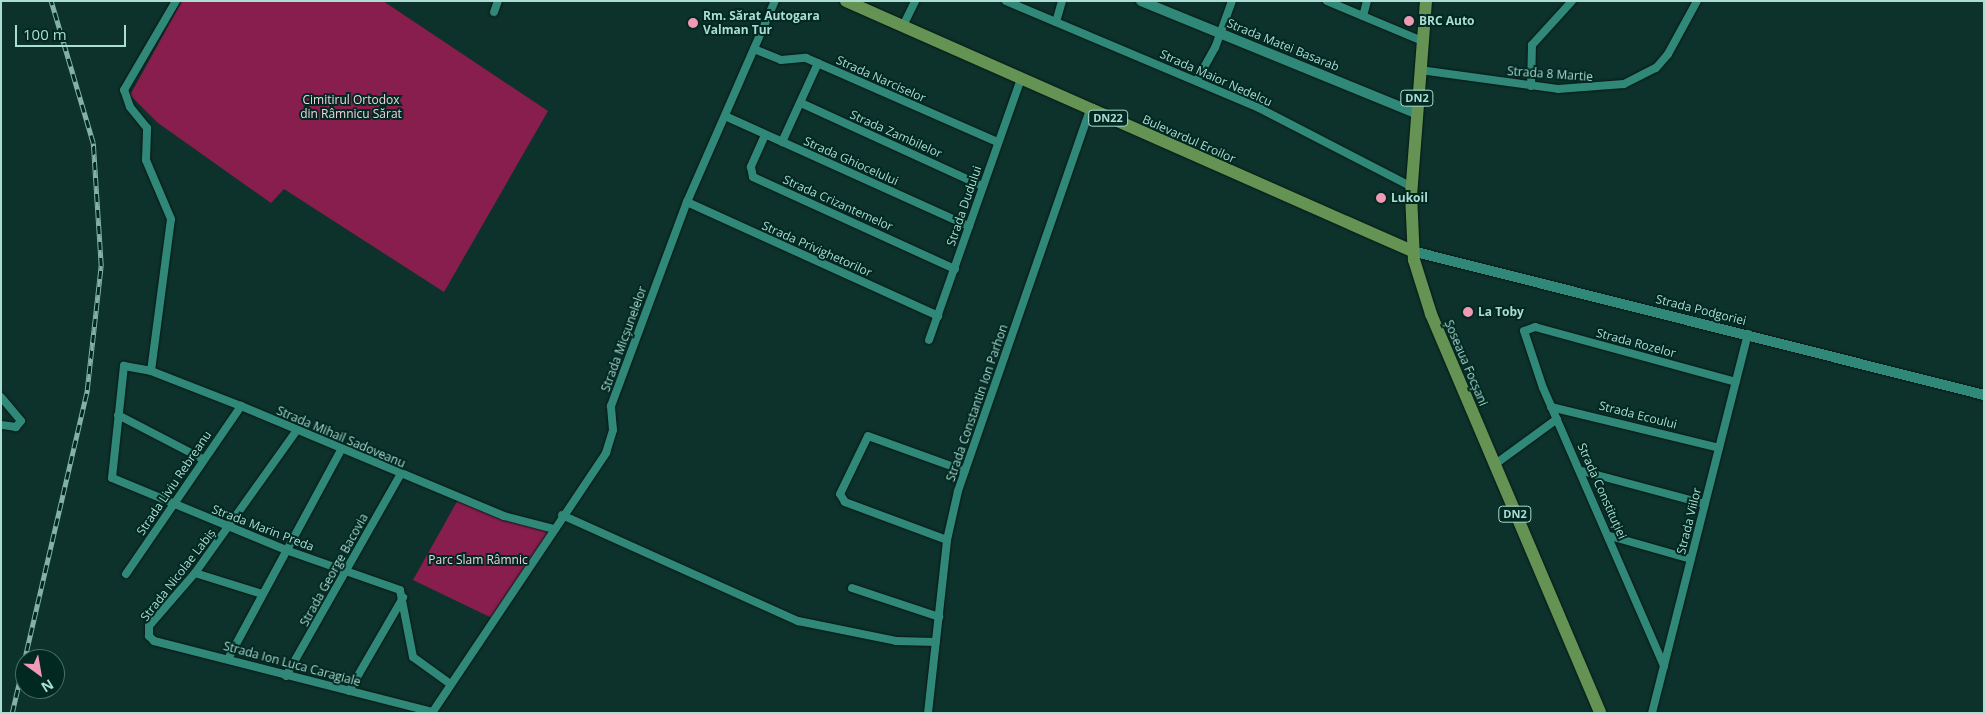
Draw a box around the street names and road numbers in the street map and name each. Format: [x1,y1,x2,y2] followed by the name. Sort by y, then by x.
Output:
[1225,16,1341,74] street label: Strada Matei Basarab
[1158,47,1274,109] street label: Strada Maior Nedelcu
[834,53,928,105] street label: Strada Narciselor
[1507,64,1593,84] street label: Strada 8 Martie
[1400,90,1434,106] road number: DN2
[848,107,944,161] street label: Strada Zambilelor
[1088,110,1128,126] road number: DN22
[1140,112,1238,166] street label: Bulevardul Eroilor
[801,134,901,188] street label: Strada Ghiocelului
[944,164,984,248] street label: Strada Dudului
[781,172,895,234] street label: Strada Crizantemelor
[760,218,874,280] street label: Strada Privighetorilor
[598,284,650,394] street label: Strada Micșunelelor
[1654,292,1748,328] street label: Strada Podgoriei
[1441,318,1491,408] street label: Șoseaua Focșani
[943,323,1011,483] street label: Strada Constantin Ion Parhon
[1595,325,1677,361] street label: Strada Rozelor
[1597,398,1679,432] street label: Strada Ecoului
[274,403,408,471] street label: Strada Mihail Sadoveanu
[134,428,214,538] street label: Strada Liviu Rebreanu
[1574,441,1630,541] street label: Strada Constituției
[1674,486,1704,556] street label: Strada Viilor
[210,502,316,554] street label: Strada Marin Preda
[1498,506,1532,522] road number: DN2
[297,511,371,629] street label: Strada George Bacovia
[137,526,219,624] street label: Strada Nicolae Labiș
[222,639,362,689] street label: Strada Ion Luca Caragiale

